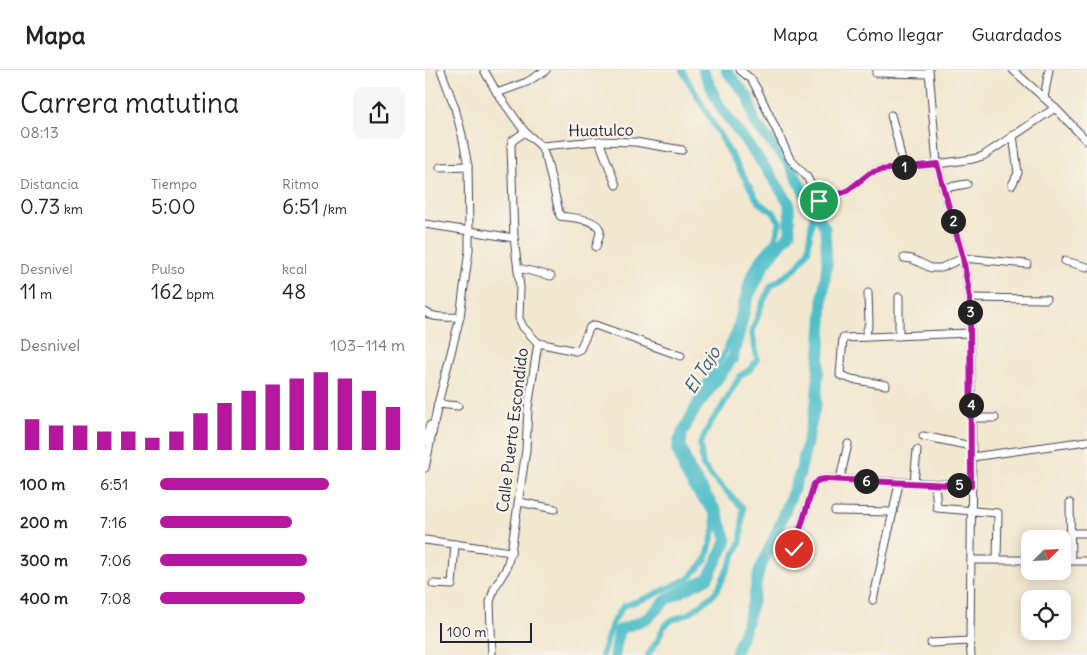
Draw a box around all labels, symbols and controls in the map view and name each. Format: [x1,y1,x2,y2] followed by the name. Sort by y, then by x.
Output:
[25,20,85,50] text: Mapa
[773,23,818,46] text: Mapa
[846,23,943,46] text: Cómo llegar
[971,23,1062,46] text: Guardados
[20,85,239,121] text: Carrera matutina
[353,87,405,139] button: share
[568,119,634,141] street label: Huatulco
[20,122,59,142] text: 08:13
[891,154,917,180] pin: 1
[902,158,907,176] text: 1
[20,175,79,193] text: Distancia
[151,175,197,193] text: Tiempo
[282,175,319,193] text: Ritmo
[798,180,840,222] pin
[805,187,833,215] icon: arrive
[20,193,60,220] text: 0.73
[151,193,195,220] text: 5:00
[282,193,319,220] text: 6:51
[60,200,83,218] text: km
[319,200,347,218] text: /km
[941,208,965,234] pin: 2
[950,212,957,230] text: 2
[20,260,73,278] text: Desnivel
[151,260,185,278] text: Pulso
[282,260,307,278] text: kcal
[20,278,37,305] text: 11
[151,278,183,305] text: 162
[282,278,306,305] text: 48
[37,285,52,303] text: m
[183,285,214,303] text: bpm
[957,300,983,324] pin: 3
[967,303,974,321] text: 3
[20,335,80,355] text: Desnivel
[330,335,405,355] text: 103–114 m
[679,341,726,398] water label: El Tajo
[492,347,532,513] street label: Calle Puerto Escondido
[959,392,983,418] pin: 4
[967,396,976,414] text: 4
[853,468,879,494] pin: 6
[862,472,871,490] text: 6
[947,472,971,498] pin: 5
[20,474,65,494] text: 100 m
[100,474,128,494] text: 6:51
[955,476,964,494] text: 5
[20,512,68,532] text: 200 m
[100,512,127,532] text: 7:16
[773,528,815,570] pin
[1021,530,1071,580] north arrow
[1021,530,1071,640] map controls
[780,535,808,563] icon: check
[20,550,68,570] text: 300 m
[100,550,131,570] text: 7:06
[20,588,68,608] text: 400 m
[100,588,131,608] text: 7:08
[1021,590,1071,640] button: locate
[440,620,533,643] scale bar
[447,623,487,641] text: 100 m

